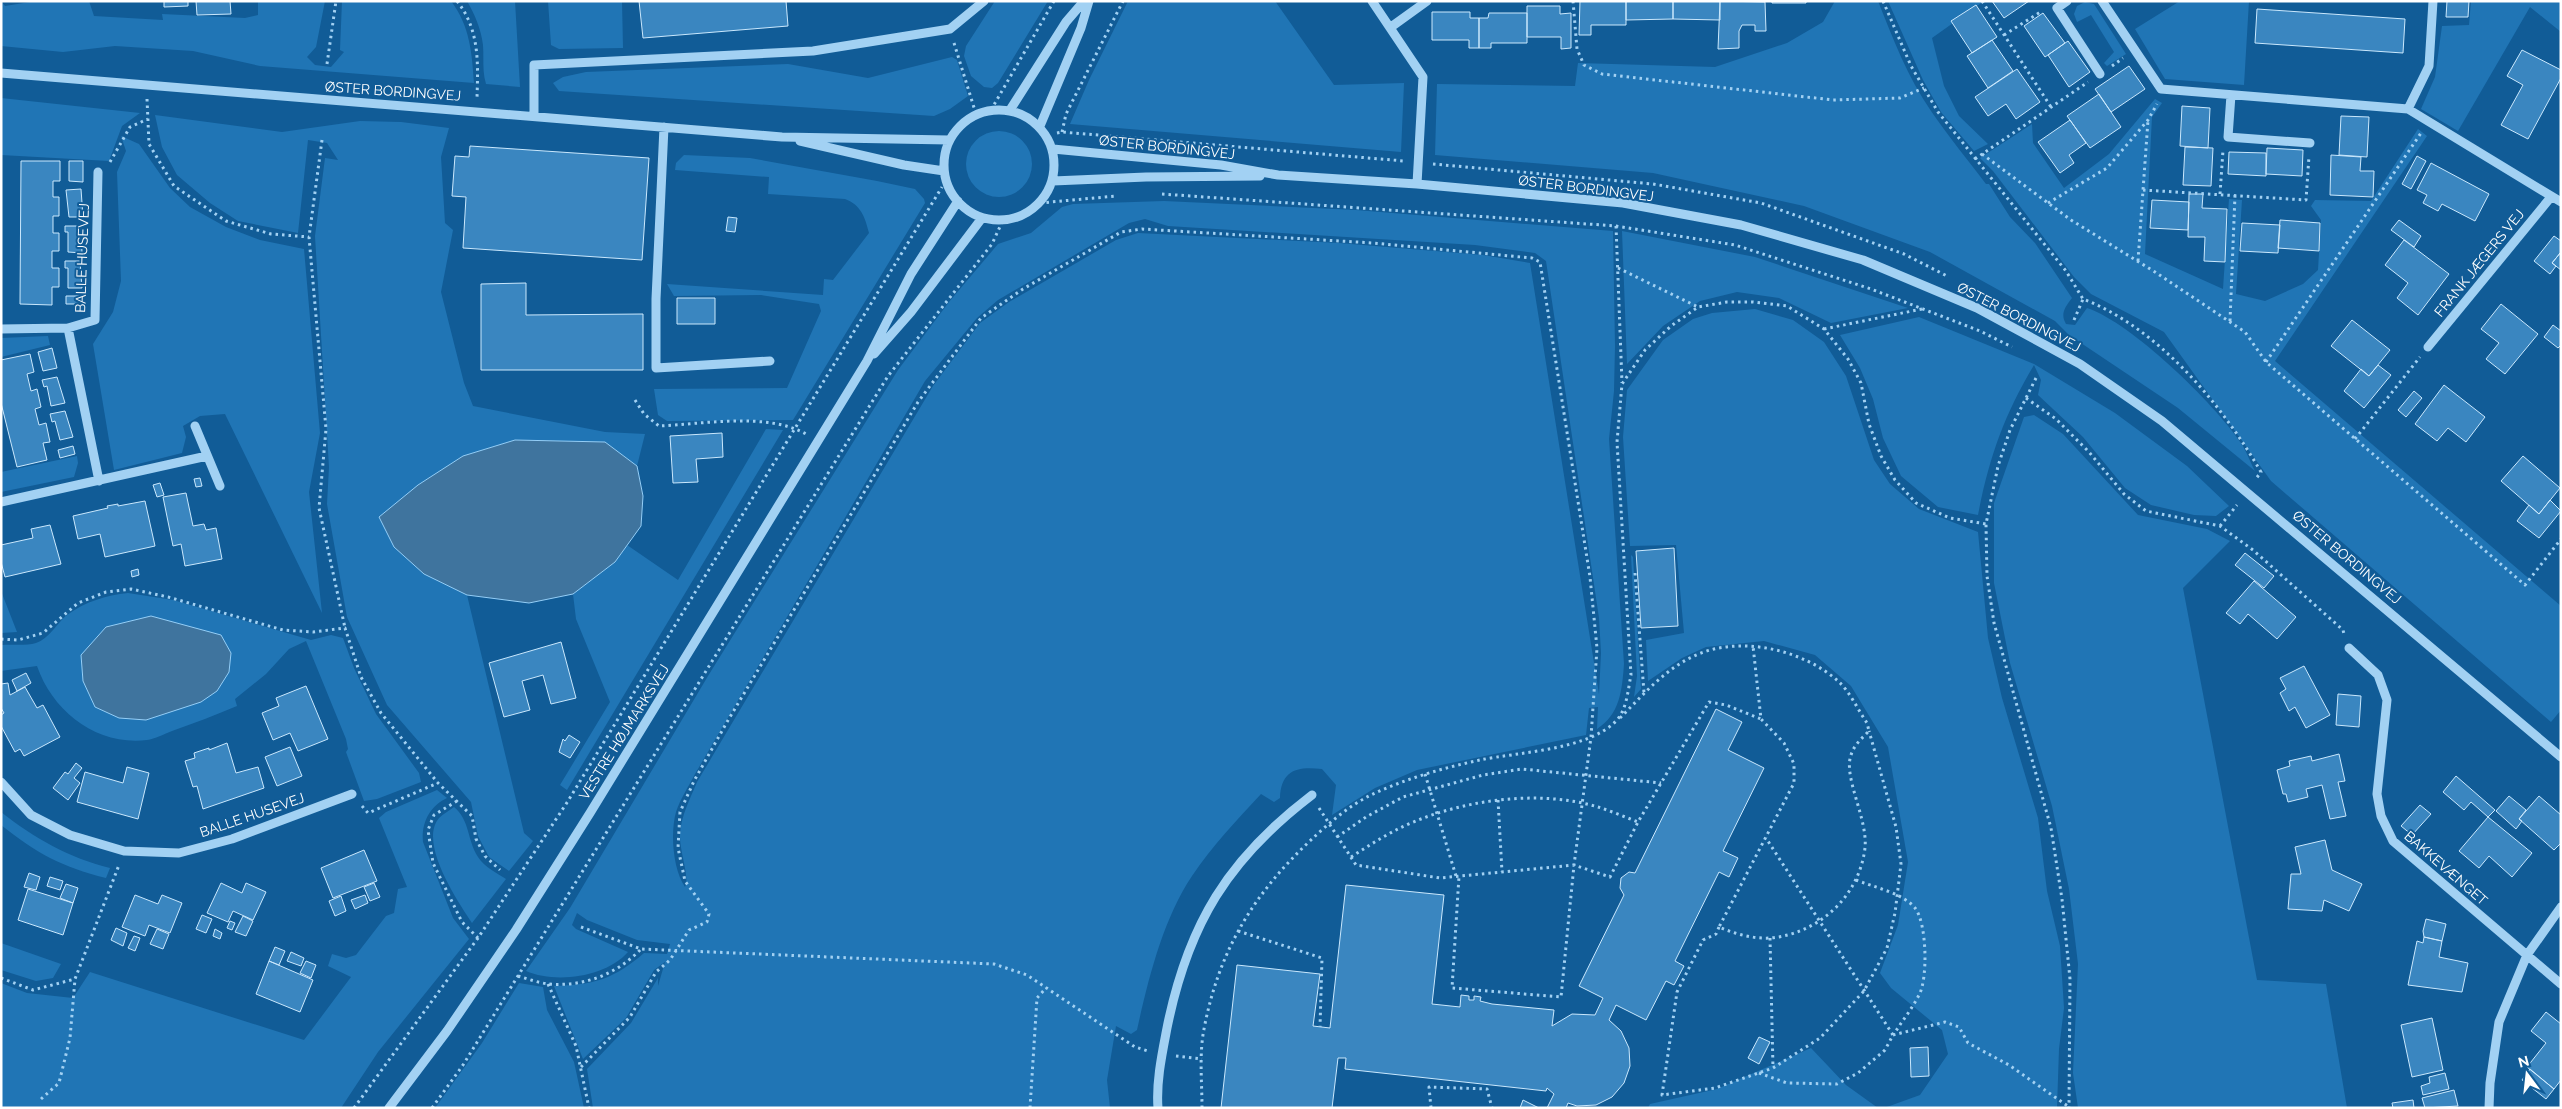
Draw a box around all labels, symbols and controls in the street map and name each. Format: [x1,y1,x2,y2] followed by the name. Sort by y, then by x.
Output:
[324,78,462,104] street label: ØSTER BORDINGVEJ
[1098,132,1236,162] street label: ØSTER BORDINGVEJ
[1517,172,1655,204] street label: ØSTER BORDINGVEJ
[72,203,92,313] street label: BALLE HUSEVEJ
[2431,206,2527,320] street label: FRANK JÆGERS VEJ
[1955,279,2083,355] street label: ØSTER BORDINGVEJ
[2290,507,2404,607] street label: ØSTER BORDINGVEJ
[576,661,672,803] street label: VESTRE HØJMARKSVEJ
[198,790,306,840] street label: BALLE HUSEVEJ
[2401,828,2491,909] street label: BAKKEVÆNGET
[2502,1049,2552,1099] north arrow
[2516,1052,2531,1071] text: N

